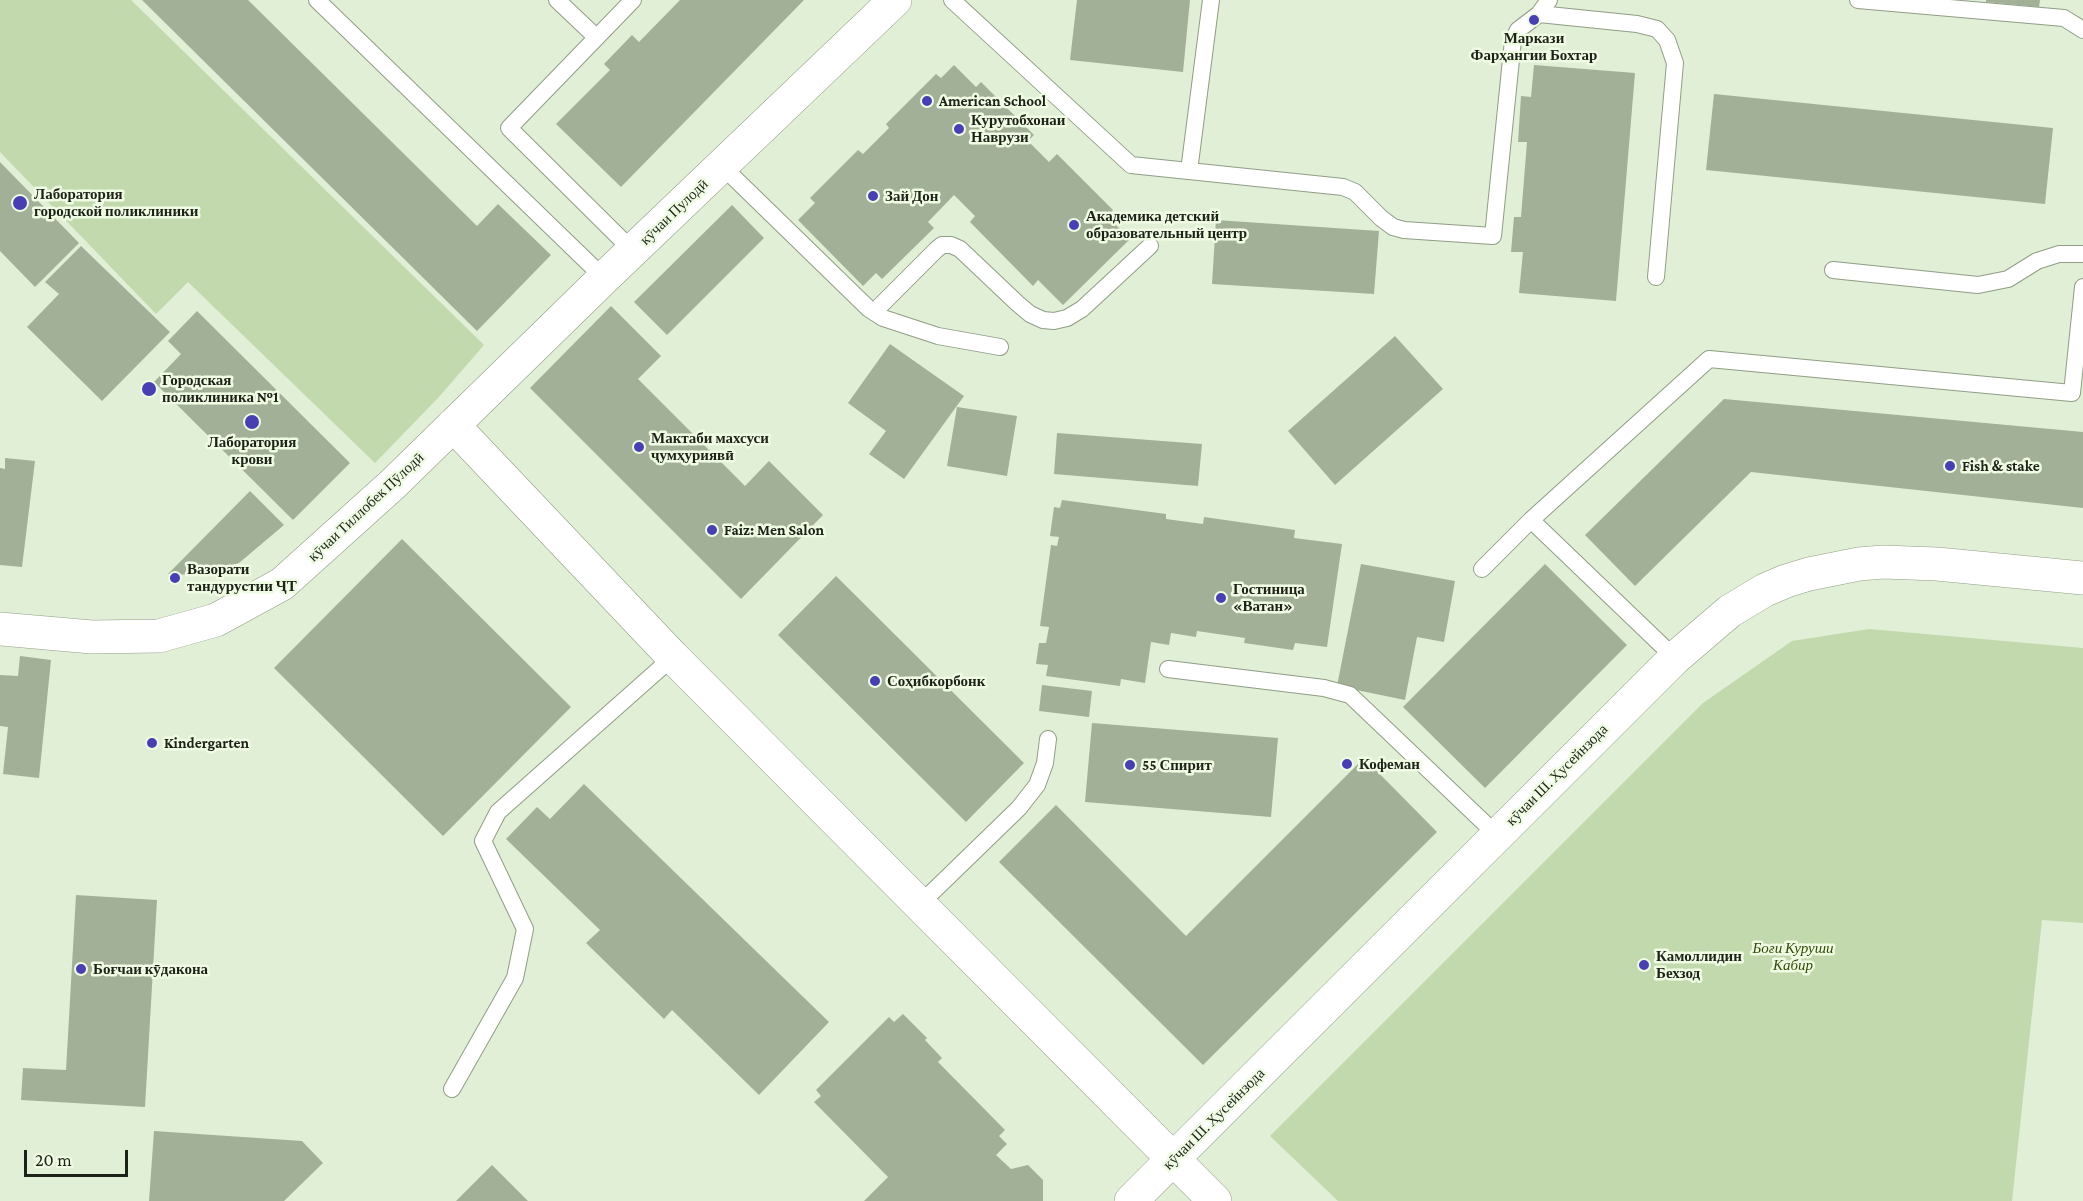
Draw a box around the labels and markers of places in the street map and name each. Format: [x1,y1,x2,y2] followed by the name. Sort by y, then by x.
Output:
[1527,13,1541,27] marker: Маркази Фарҳангии Бохтар
[1471,29,1597,64] place label: Маркази Фарҳангии Бохтар
[939,92,1046,110] place label: American School
[920,94,934,108] marker: American School
[971,111,1065,146] place label: Курутобхонаи Наврузи
[952,122,966,136] marker: Курутобхонаи Наврузи
[34,185,198,220] place label: Лаборатория городской поликлиники
[885,187,938,205] place label: Зай Дон
[866,189,880,203] marker: Зай Дон
[11,194,29,212] marker: Лаборатория городской поликлиники
[1086,207,1247,242] place label: Академика детский образовательный центр
[1067,218,1081,232] marker: Академика детский образовательный центр
[162,371,279,406] place label: Городская поликлиника №1
[140,380,158,398] marker: Городская поликлиника №1
[243,413,261,431] marker: Лаборатория крови
[651,429,769,464] place label: Мактаби махсуси ҷумҳуриявӣ
[208,433,296,468] place label: Лаборатория крови
[632,440,646,454] marker: Мактаби махсуси ҷумҳуриявӣ
[1962,457,2040,475] place label: Fish & stake
[1943,459,1957,473] marker: Fish & stake
[724,521,824,539] place label: Faiz: Men Salon
[705,523,719,537] marker: Faiz: Men Salon
[187,560,297,595] place label: Вазорати тандуруcтии ҶТ
[168,571,182,585] marker: Вазорати тандуруcтии ҶТ
[1233,580,1305,615] place label: Гостиница «Ватан»
[1214,591,1228,605] marker: Гостиница «Ватан»
[887,672,985,690] place label: Соҳибкорбонк
[868,674,882,688] marker: Соҳибкорбонк
[164,734,249,752] place label: Kindergarten
[145,736,159,750] marker: Kindergarten
[1359,755,1420,773] place label: Кофеман
[1142,756,1212,774] place label: 55 Спирит
[1340,757,1354,771] marker: Кофеман
[1123,758,1137,772] marker: 55 Спирит
[1656,947,1742,982] place label: Камоллидин Бехзод
[1637,958,1651,972] marker: Камоллидин Бехзод
[93,960,208,978] place label: Боғчаи кӯдакона
[74,962,88,976] marker: Боғчаи кӯдакона

